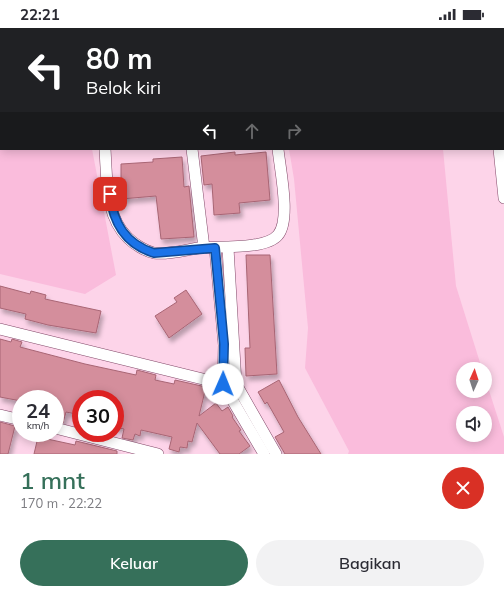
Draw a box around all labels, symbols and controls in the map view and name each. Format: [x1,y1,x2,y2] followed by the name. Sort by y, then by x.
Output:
[20,5,60,24] text: 22:21
[86,41,152,76] text: 80 m
[20,44,72,96] icon: left
[86,76,161,99] text: Belok kiri
[199,120,221,142] icon: left
[241,120,263,142] icon: ahead
[283,120,305,142] icon: right
[93,177,127,211] pin
[99,183,121,205] icon: arrive
[456,362,492,398] north arrow
[456,362,492,442] map controls
[202,363,244,405] position arrow
[72,390,124,442] speed limit sign: 30
[26,398,50,423] text: 24
[456,406,492,442] button: sound
[27,419,49,432] text: km/h
[20,465,85,495] text: 1 mnt
[442,467,484,509] button: close
[20,495,102,511] text: 170 m · 22:22
[20,540,248,586] button: Keluar
[256,540,484,586] button: Bagikan

